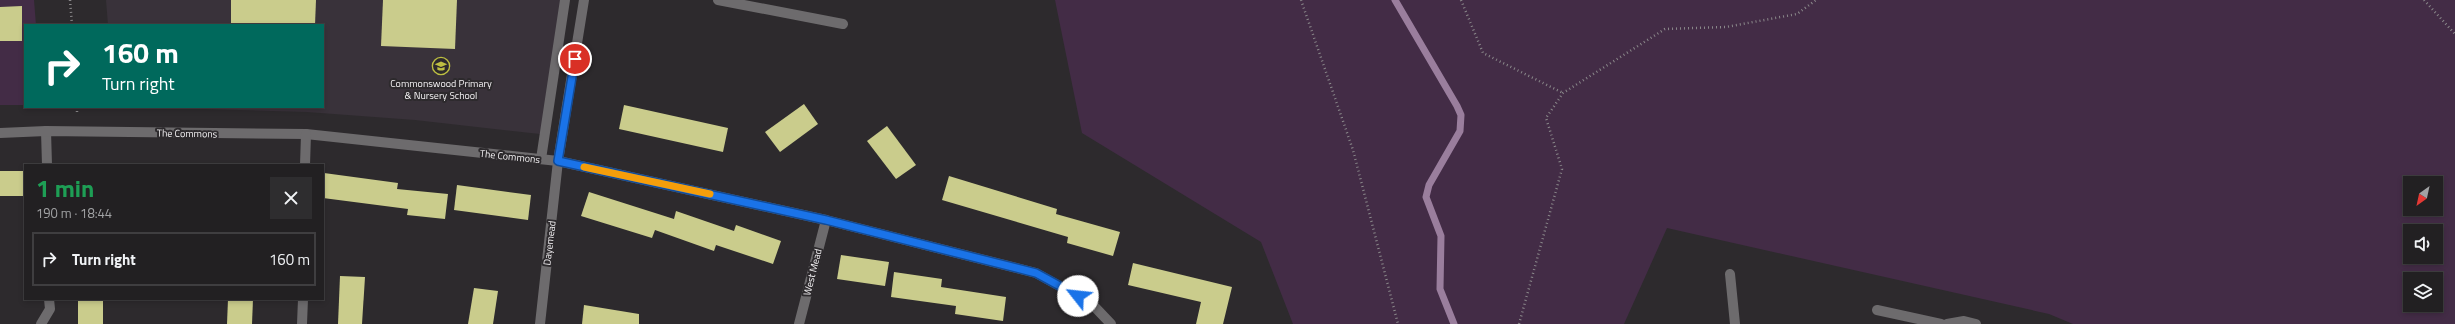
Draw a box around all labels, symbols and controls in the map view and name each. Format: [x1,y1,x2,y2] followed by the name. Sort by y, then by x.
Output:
[102,31,179,74] text: 160 m
[36,40,88,92] icon: right
[558,42,592,76] pin
[564,48,586,70] icon: arrive
[431,56,451,76] school or university icon: Commonswood Primary & Nursery School
[102,70,175,97] text: Turn right
[390,76,492,103] place label: Commonswood Primary & Nursery School
[157,125,218,142] street label: The Commons
[479,146,541,167] street label: The Commons
[36,170,94,206] text: 1 min
[2403,176,2443,216] north arrow
[2403,176,2443,312] map controls
[270,177,312,219] button: close
[36,203,112,223] text: 190 m · 18:44
[539,220,560,266] street label: Dayemead
[2403,224,2443,264] button: sound
[799,247,826,297] street label: West Mead
[38,248,60,270] icon: right
[72,248,136,271] text: Turn right
[269,248,310,271] text: 160 m
[2403,272,2443,312] button: layers
[1057,275,1099,317] position arrow

